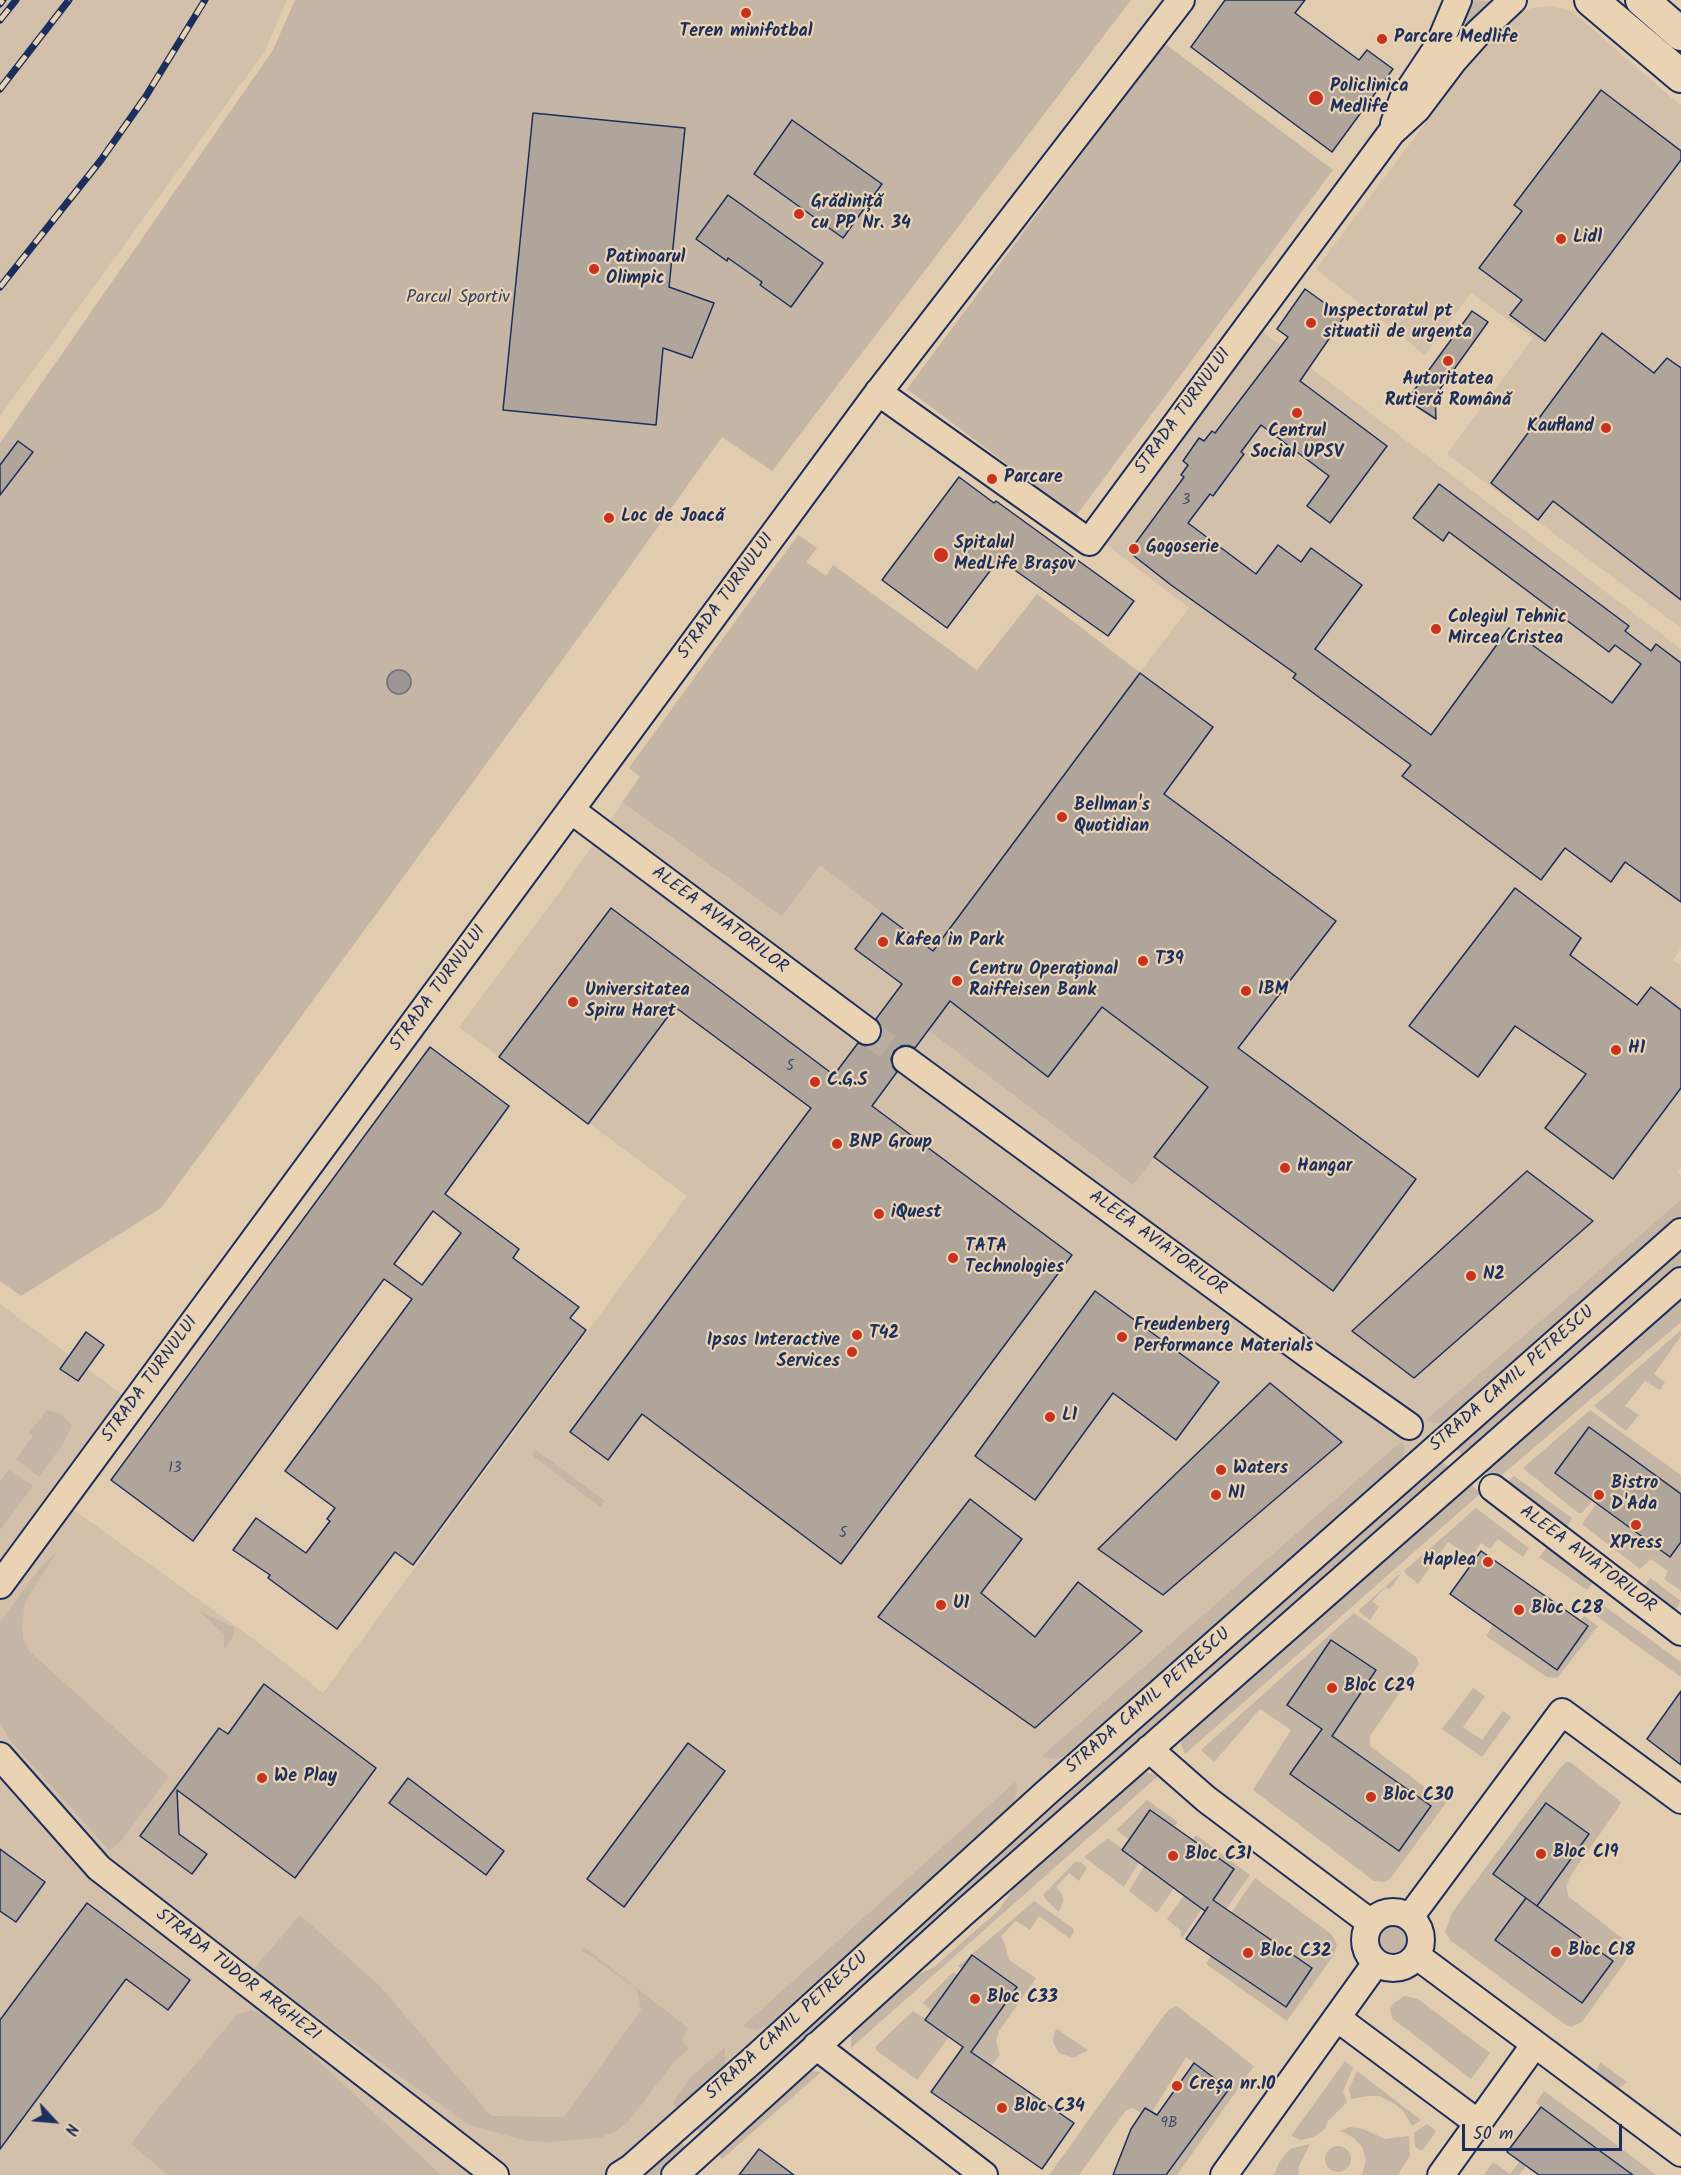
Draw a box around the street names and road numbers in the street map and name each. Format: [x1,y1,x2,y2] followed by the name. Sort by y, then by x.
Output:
[1131,345,1237,479] street label: STRADA TURNULUI
[674,530,780,664] street label: STRADA TURNULUI
[647,863,791,979] street label: ALEEA AVIATORILOR
[386,922,492,1056] street label: STRADA TURNULUI
[1084,1187,1230,1301] street label: ALEEA AVIATORILOR
[1426,1303,1600,1457] street label: STRADA CAMIL PETRESCU
[98,1313,204,1447] street label: STRADA TURNULUI
[1515,1502,1659,1618] street label: ALEEA AVIATORILOR
[1062,1625,1236,1779] street label: STRADA CAMIL PETRESCU
[150,1905,324,2047] street label: STRADA TUDOR ARGHEZI
[702,1948,874,2106] street label: STRADA CAMIL PETRESCU

